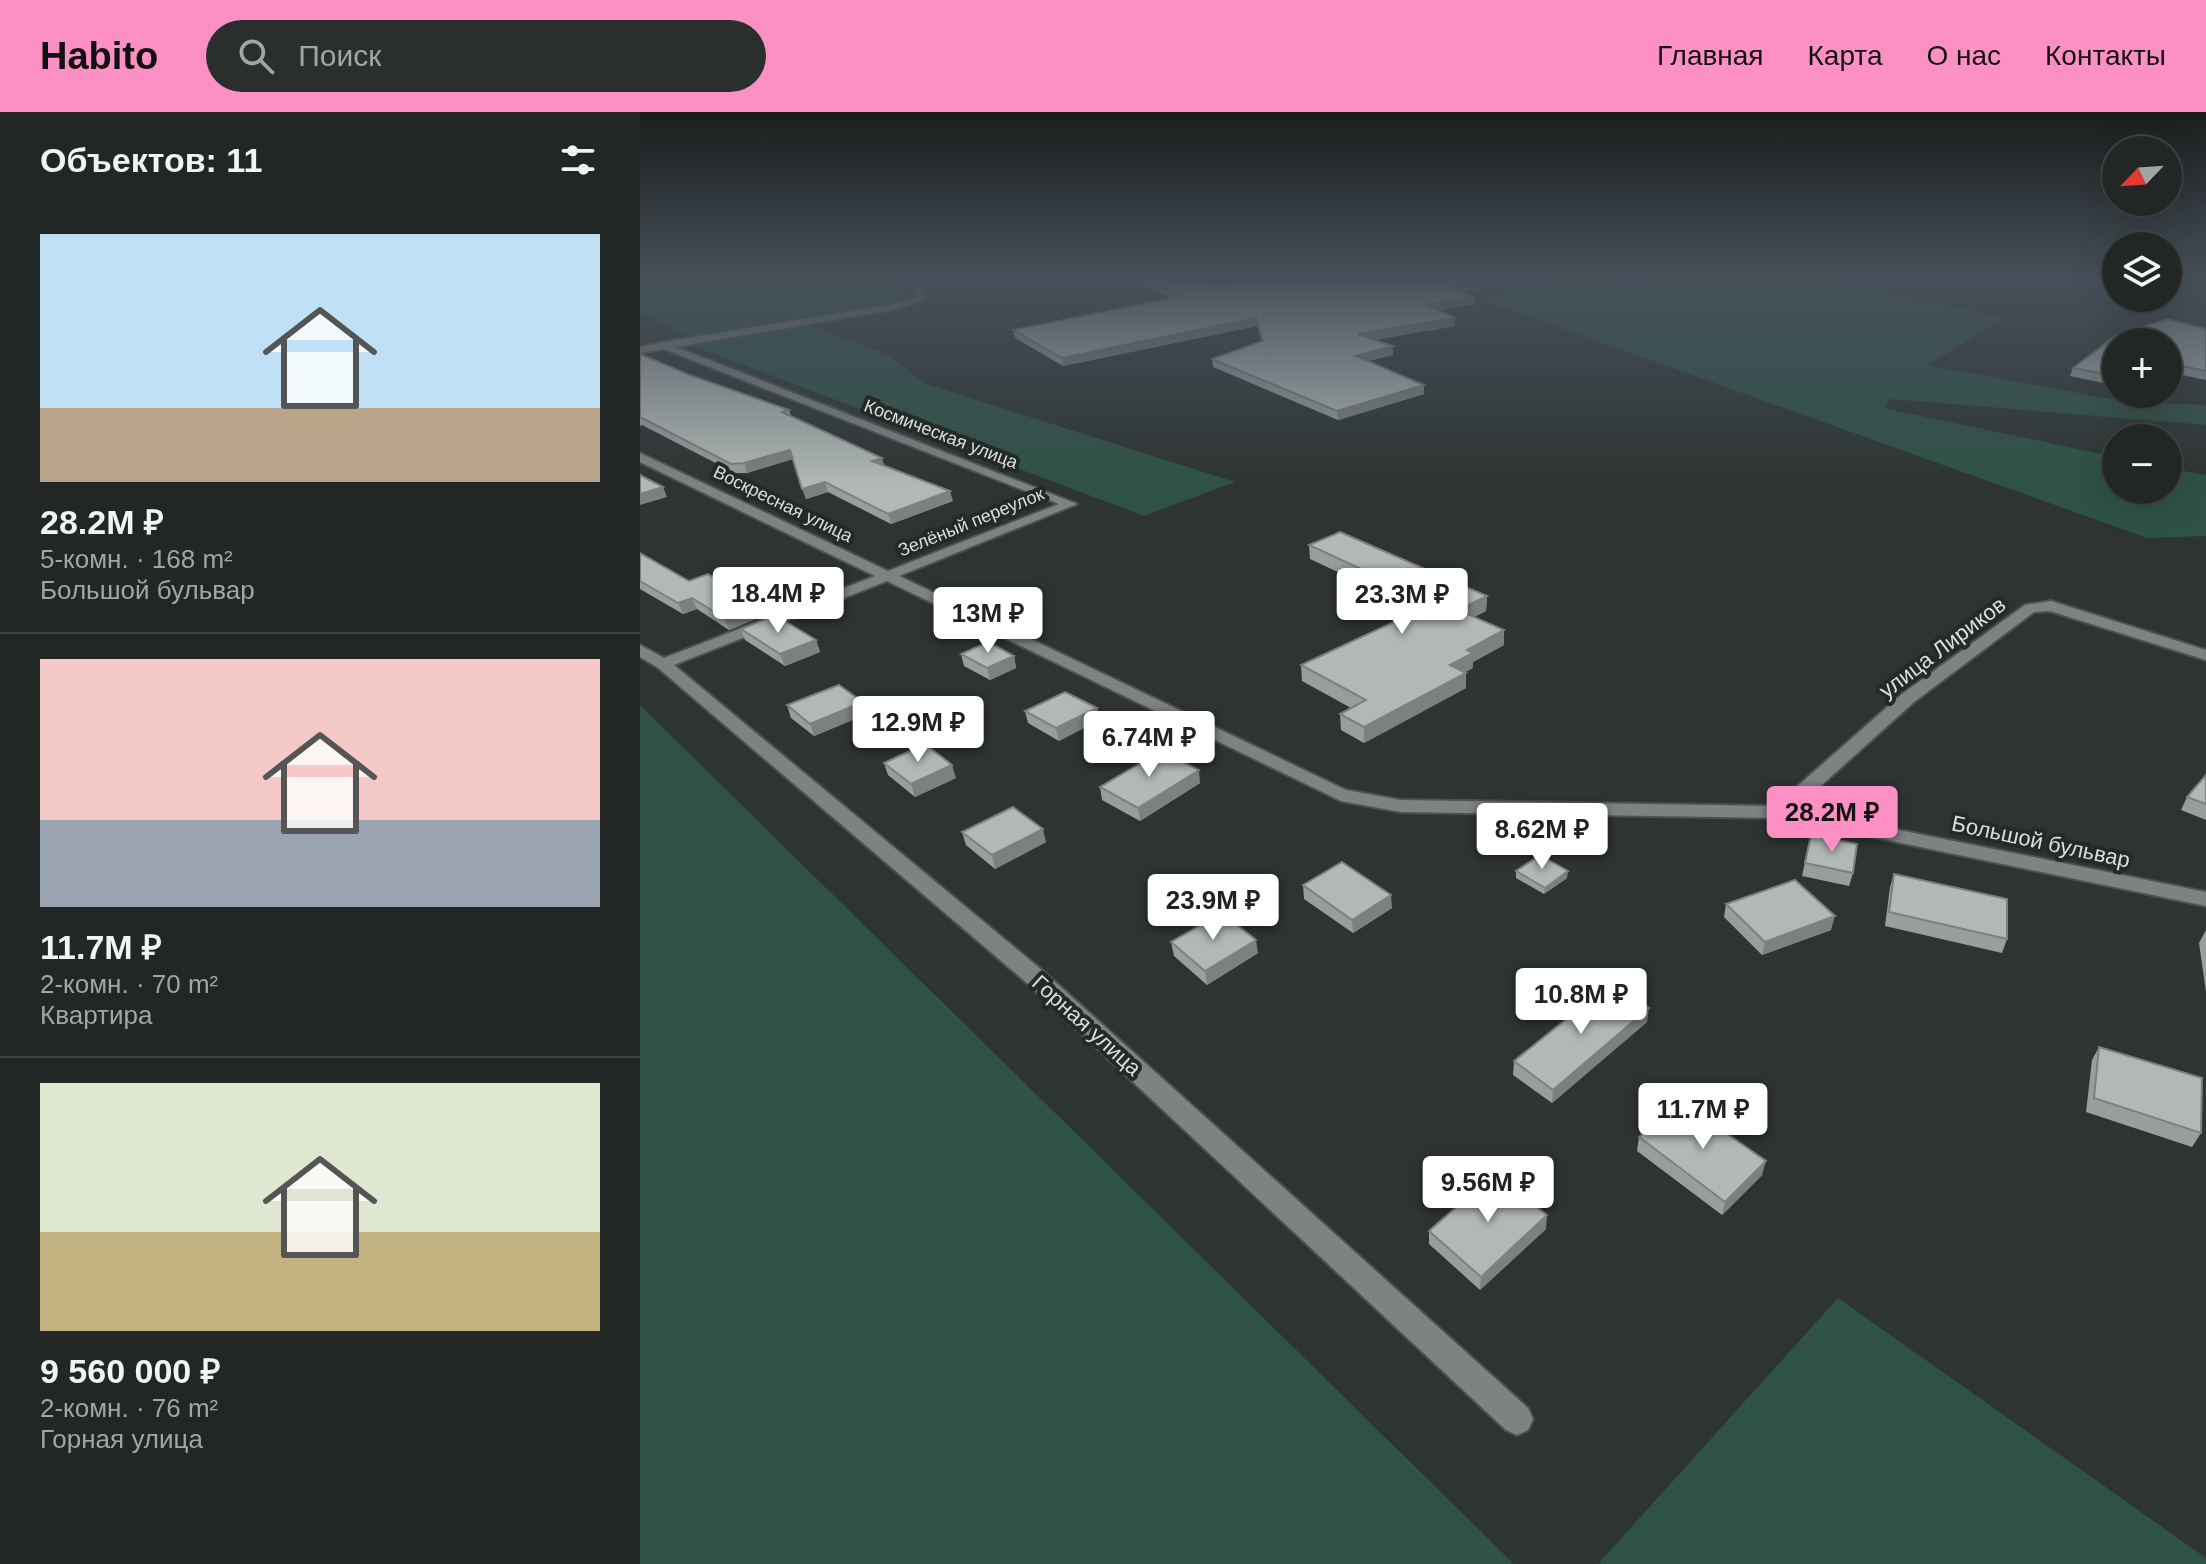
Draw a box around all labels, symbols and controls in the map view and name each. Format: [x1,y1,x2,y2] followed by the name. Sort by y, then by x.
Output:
[206,20,766,92] search box
[234,34,278,78] icon: search
[40,35,158,77] text: Habito
[298,39,381,72] text: Поиск
[1657,40,1764,71] text: Главная
[1808,40,1882,71] text: Карта
[1926,40,2001,71] text: О нас
[2045,40,2166,71] text: Контакты
[2102,136,2182,216] north arrow
[2102,136,2182,504] map controls
[556,138,600,182] icon: filters
[40,141,262,179] text: Объектов: 11
[2102,232,2182,312] button: layers
[248,286,392,430] icon: home
[2102,328,2182,408] button: +
[861,395,1022,473] street label: Космическая улица
[2102,424,2182,504] button: −
[710,462,857,547] street label: Воскресная улица
[895,484,1047,560] street label: Зелёный переулок
[40,503,164,541] text: 28.2M ₽
[40,544,233,574] text: 5-комн. · 168 m²
[704,567,852,635] pin: 18.4M ₽
[1328,568,1476,636] pin: 23.3M ₽
[40,575,255,605] text: Большой бульвар
[731,578,825,608] text: 18.4M ₽
[1355,579,1449,609] text: 23.3M ₽
[932,587,1044,655] pin: 13M ₽
[1874,592,2010,703] street label: улица Лириков
[952,598,1024,628] text: 13M ₽
[844,696,992,764] pin: 12.9M ₽
[871,707,965,737] text: 12.9M ₽
[248,711,392,855] icon: home
[1075,711,1223,779] pin: 6.74M ₽
[1102,722,1196,752] text: 6.74M ₽
[1758,786,1906,854] pin: 28.2M ₽
[1785,797,1879,827] text: 28.2M ₽
[1468,803,1616,871] pin: 8.62M ₽
[1949,810,2132,873] street label: Большой бульвар
[1495,814,1589,844] text: 8.62M ₽
[1139,874,1287,942] pin: 23.9M ₽
[1166,885,1260,915] text: 23.9M ₽
[40,928,162,966] text: 11.7M ₽
[1507,968,1655,1036] pin: 10.8M ₽
[40,969,218,999] text: 2-комн. · 70 m²
[1027,970,1147,1081] street label: Горная улица
[1534,979,1628,1009] text: 10.8M ₽
[40,1000,152,1030] text: Квартира
[1629,1083,1777,1151] pin: 11.7M ₽
[1656,1094,1750,1124] text: 11.7M ₽
[248,1135,392,1279] icon: home
[1414,1156,1562,1224] pin: 9.56M ₽
[1441,1167,1535,1197] text: 9.56M ₽
[40,1352,221,1390] text: 9 560 000 ₽
[40,1393,218,1423] text: 2-комн. · 76 m²
[40,1424,203,1454] text: Горная улица

